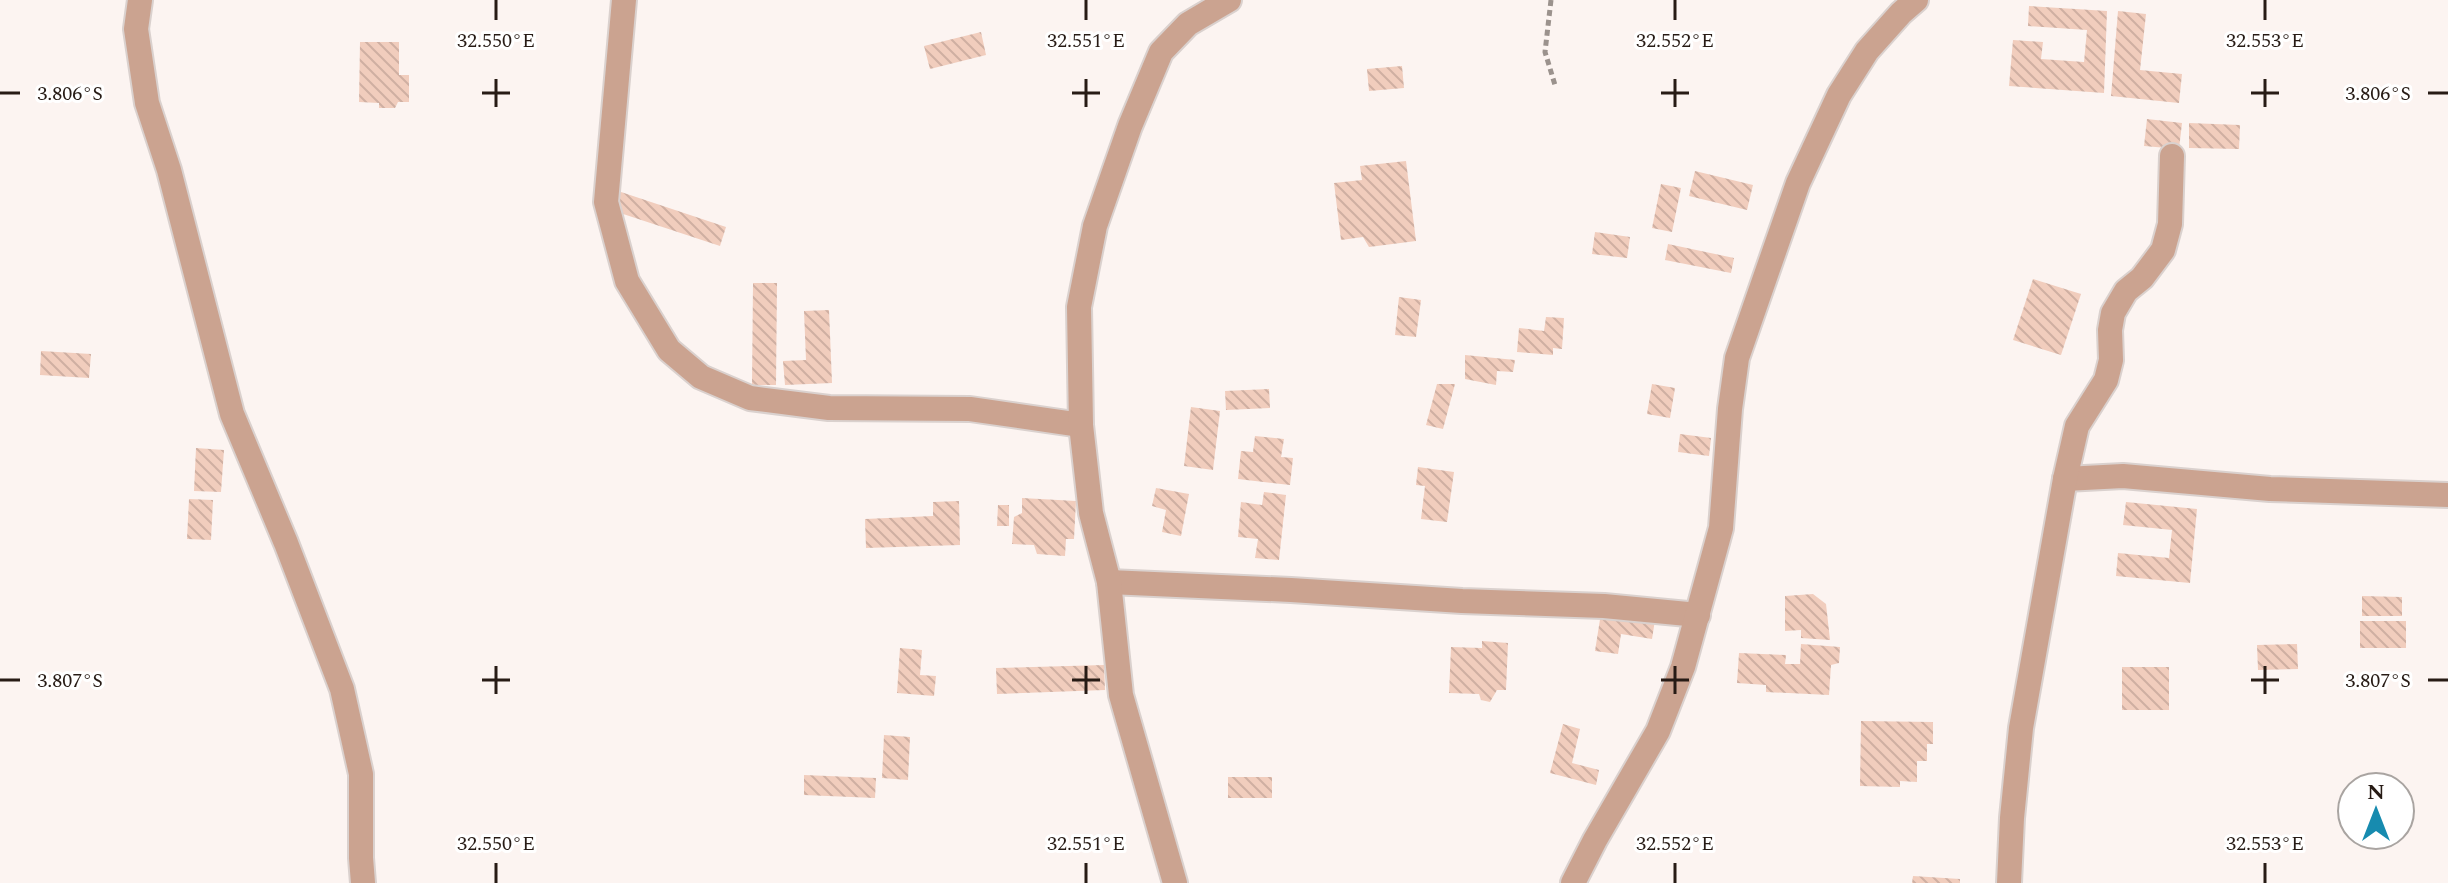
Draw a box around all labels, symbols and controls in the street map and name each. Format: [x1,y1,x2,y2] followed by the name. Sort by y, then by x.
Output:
[457,26,535,56] text: 32.550°E
[1047,26,1125,56] text: 32.551°E
[1636,26,1714,56] text: 32.552°E
[2226,26,2304,56] text: 32.553°E
[37,79,103,109] text: 3.806°S
[2345,79,2411,109] text: 3.806°S
[37,666,103,696] text: 3.807°S
[2345,666,2411,696] text: 3.807°S
[2336,771,2416,851] north arrow
[2367,776,2385,809] text: N
[457,829,535,859] text: 32.550°E
[1047,829,1125,859] text: 32.551°E
[1636,829,1714,859] text: 32.552°E
[2226,829,2304,859] text: 32.553°E

